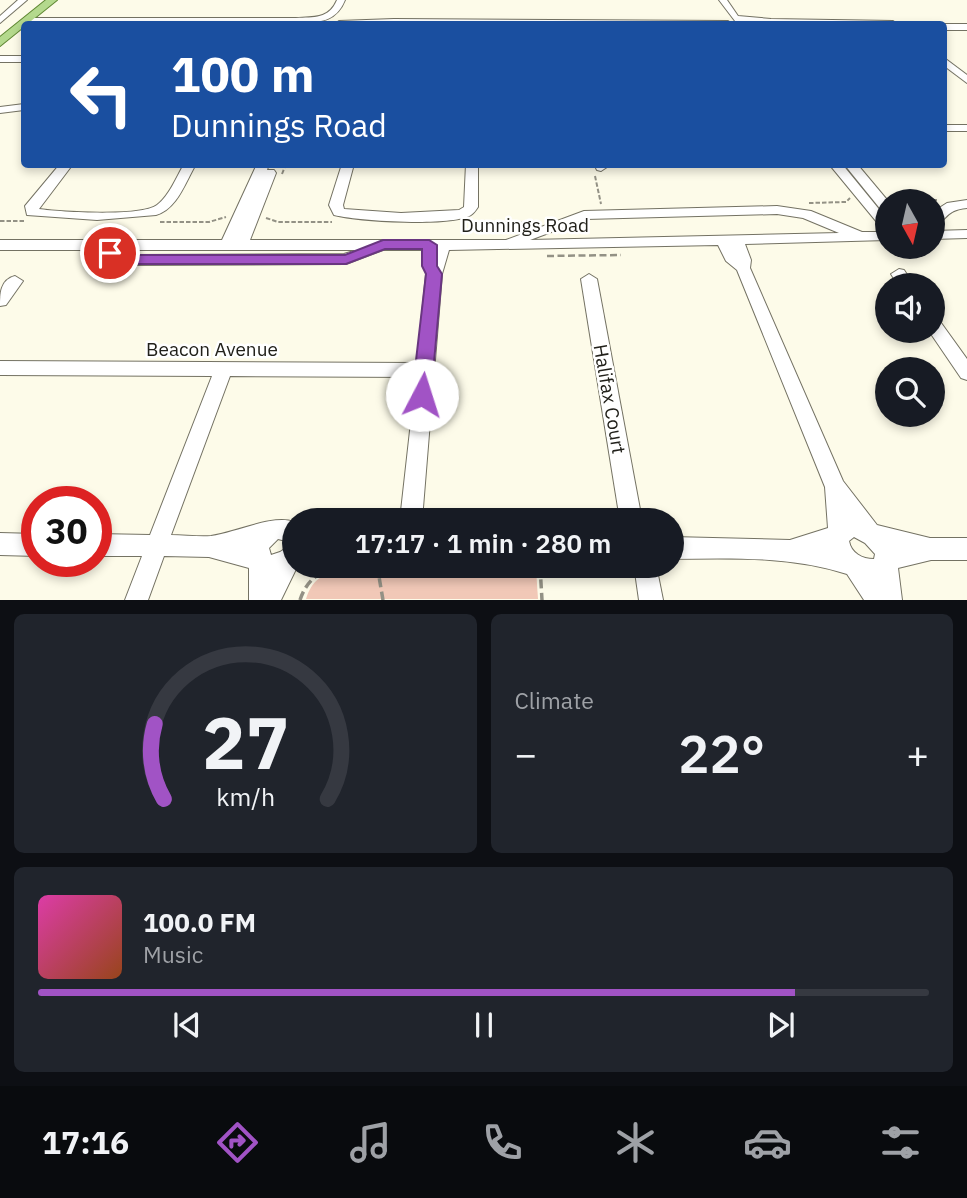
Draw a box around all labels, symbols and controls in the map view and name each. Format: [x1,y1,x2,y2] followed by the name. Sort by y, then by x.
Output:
[171,42,315,105] text: 100 m
[56,49,147,140] icon: left
[171,104,387,146] text: Dunnings Road
[875,189,945,259] north arrow
[875,189,945,427] map controls
[461,213,589,237] street label: Dunnings Road
[80,223,140,283] pin
[91,234,129,272] icon: arrive
[875,273,945,343] button: sound
[146,337,278,361] street label: Beacon Avenue
[589,342,631,456] street label: Halifax Court
[875,357,945,427] button: search
[385,358,459,432] position arrow
[21,486,112,577] speed limit sign: 30
[355,526,611,560] text: 17:17 · 1 min · 280 m
[515,685,594,715] text: Climate
[202,695,289,790] text: 27
[678,720,765,787] text: 22°
[515,729,537,778] text: −
[906,729,929,778] text: +
[216,780,275,813] text: km/h
[143,905,256,939] text: 100.0 FM
[143,939,203,969] text: Music
[168,1006,206,1044] icon: previous
[465,1006,503,1044] icon: pause
[762,1006,800,1044] icon: next
[213,1118,262,1167] icon: directions
[346,1118,395,1167] icon: music
[478,1118,527,1167] icon: phone
[611,1118,660,1167] icon: climate
[743,1118,792,1167] icon: car
[876,1118,925,1167] icon: filters
[42,1121,129,1163] text: 17:16

